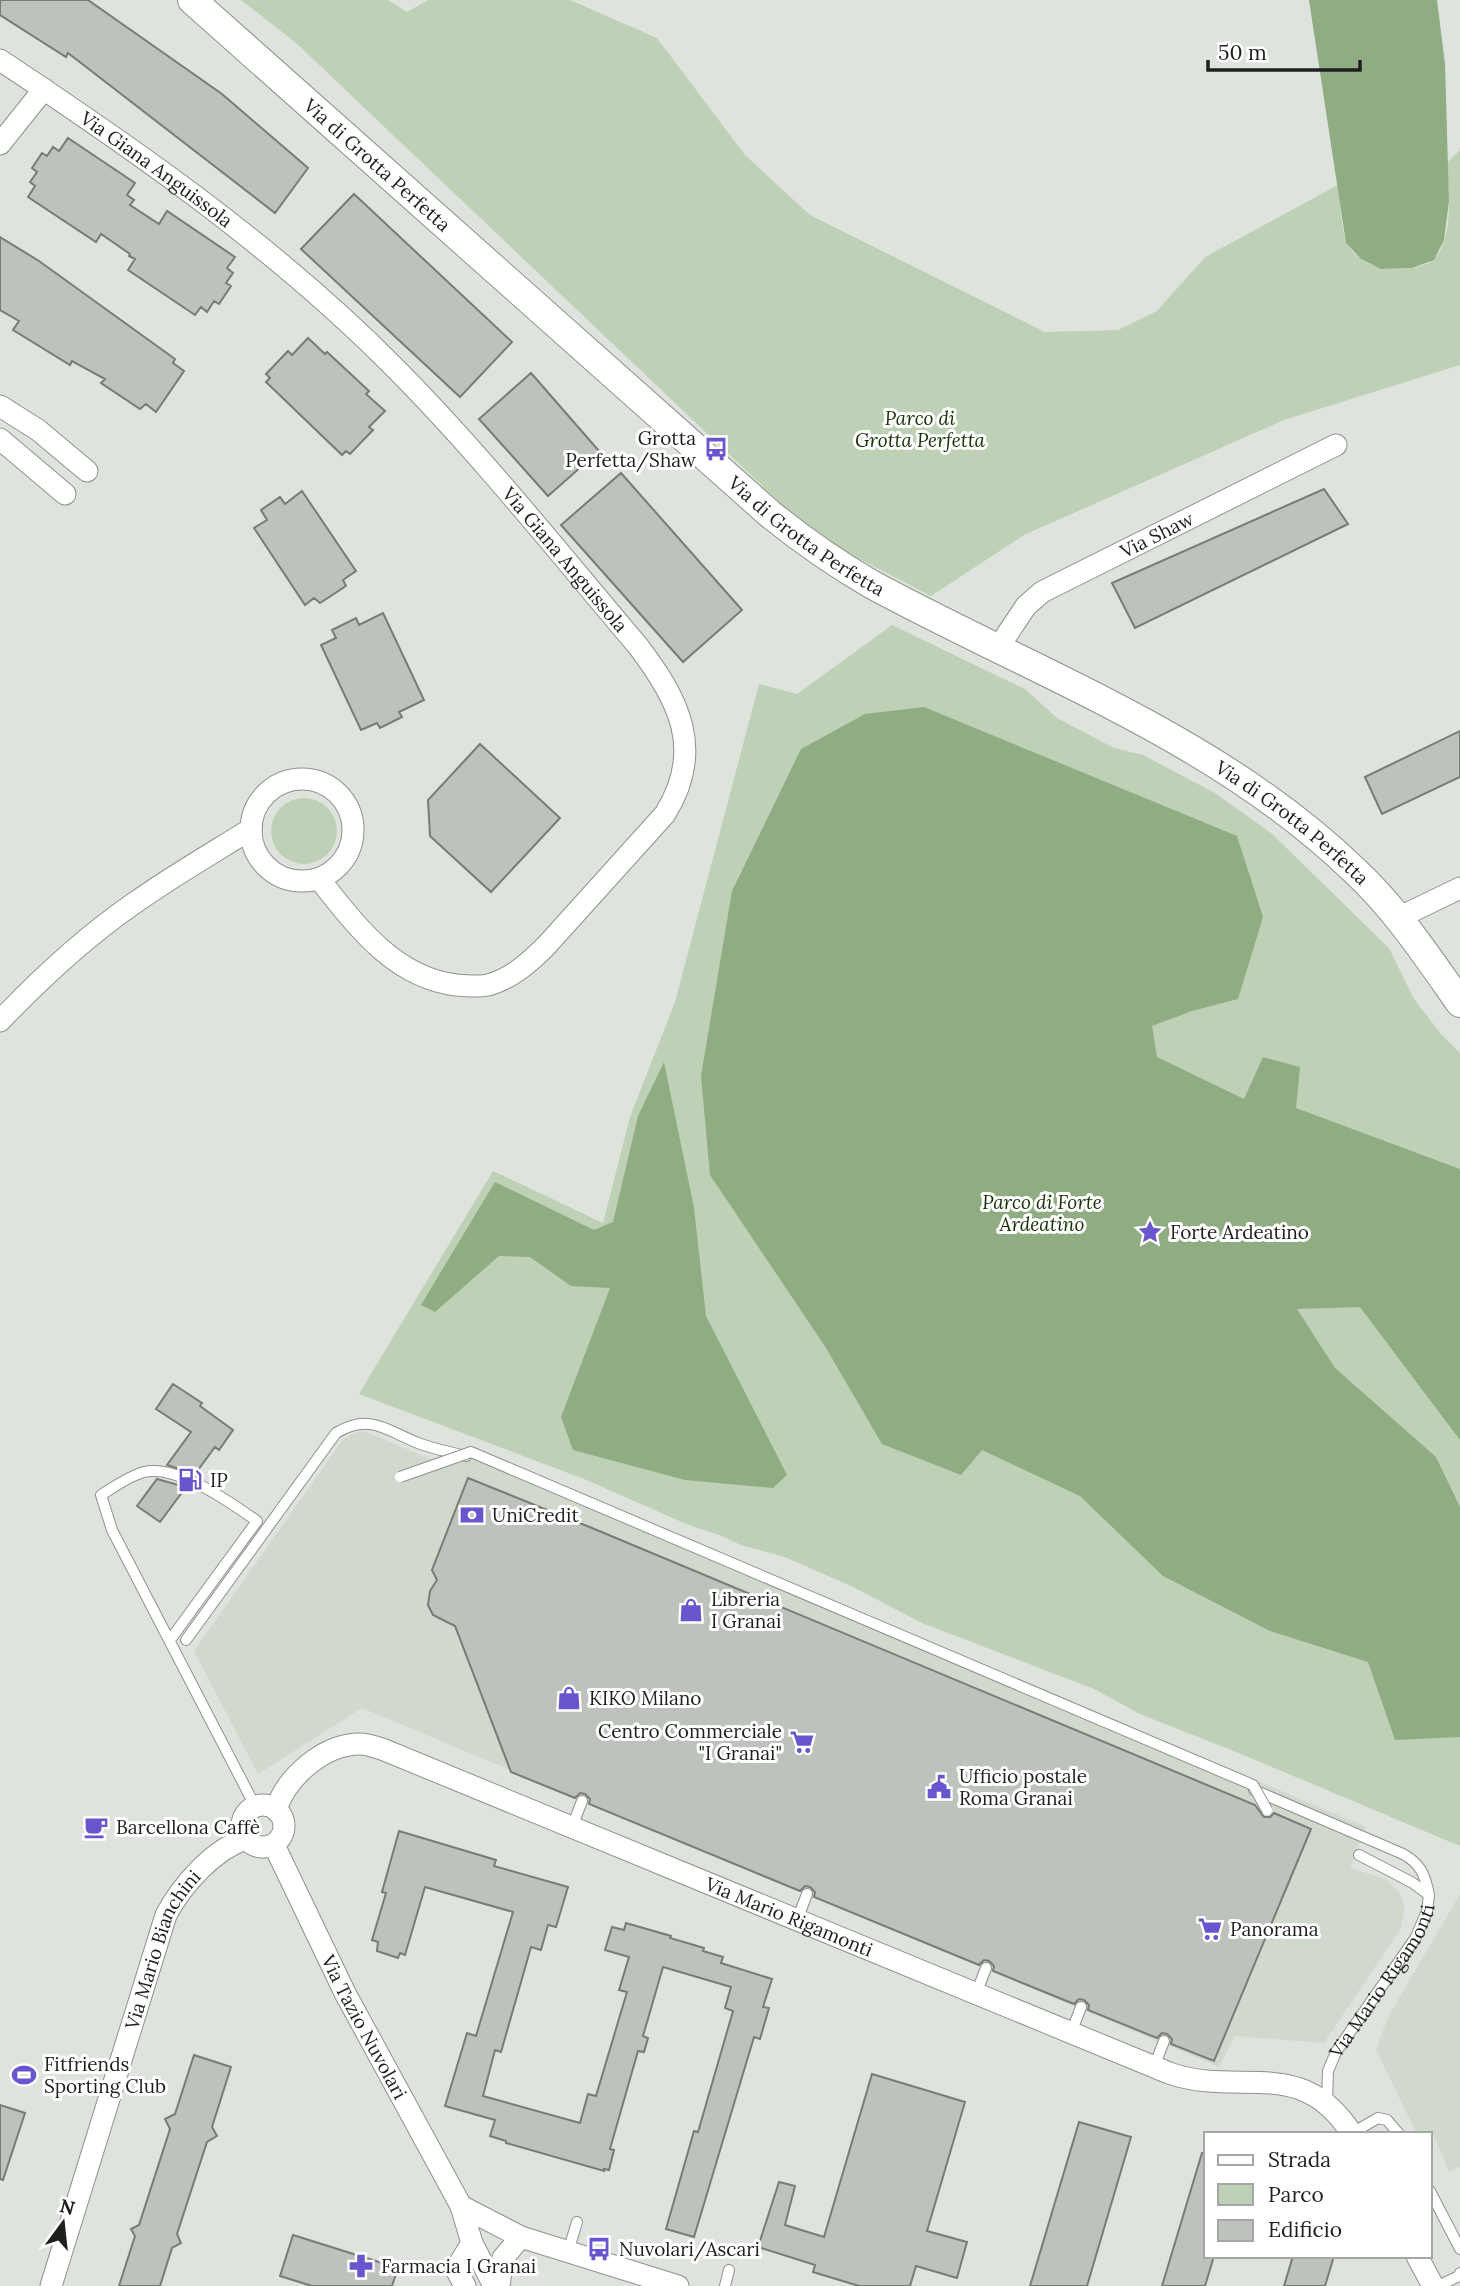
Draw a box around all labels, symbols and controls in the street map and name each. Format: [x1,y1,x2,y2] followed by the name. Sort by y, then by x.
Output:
[1208,28,1360,72] scale bar
[1218,39,1267,66] text: 50 m
[298,93,456,237] street label: Via di Grotta Perfetta
[75,105,238,233] street label: Via Giana Anguissola
[855,406,986,452] park label: Parco di Grotta Perfetta
[565,426,697,473] place label: Grotta Perfetta/Shaw
[702,435,730,463] bus stop icon: Grotta Perfetta/Shaw
[723,470,889,601] street label: Via di Grotta Perfetta
[497,481,633,637] street label: Via Giana Anguissola
[1115,506,1198,564] street label: Via Shaw
[1210,754,1374,890] street label: Via di Grotta Perfetta
[982,1190,1102,1236] park label: Parco di Forte Ardeatino
[1136,1218,1164,1246] place icon: Forte Ardeatino
[1170,1220,1309,1244] place label: Forte Ardeatino
[176,1466,204,1494] fuel station icon: IP
[210,1468,228,1492] place label: IP
[458,1501,486,1529] bank icon: UniCredit
[492,1503,580,1527] place label: UniCredit
[711,1587,781,1633] place label: Libreria I Granai
[677,1596,705,1624] shop icon: Libreria I Granai
[555,1684,583,1712] shop icon: KIKO Milano
[589,1686,701,1710] place label: KIKO Milano
[598,1719,782,1765] place label: Centro Commerciale "I Granai"
[788,1728,816,1756] supermarket icon: Centro Commerciale "I Granai"
[959,1764,1087,1810] place label: Ufficio postale Roma Granai
[925,1773,953,1801] public building icon: Ufficio postale Roma Granai
[82,1813,110,1841] cafe icon: Barcellona Caffè
[116,1815,260,1839] place label: Barcellona Caffè
[119,1865,205,2033] street label: Via Mario Bianchini
[701,1871,876,1962] street label: Via Mario Rigamonti
[1323,1903,1440,2063] street label: Via Mario Rigamonti
[1196,1915,1224,1943] supermarket icon: Panorama
[1230,1917,1319,1941] place label: Panorama
[316,1950,412,2103] street label: Via Tazio Nuvolari
[44,2052,166,2098] place label: Fitfriends Sporting Club
[10,2061,38,2089] sports icon: Fitfriends Sporting Club
[1204,2132,1432,2258] legend
[1268,2146,1331,2173] text: Strada
[1268,2181,1324,2208] text: Parco
[28,2188,98,2258] north arrow
[57,2193,78,2220] text: N
[1268,2216,1342,2243] text: Edificio
[585,2235,613,2263] bus stop icon: Nuvolari/Ascari
[619,2237,760,2262] place label: Nuvolari/Ascari
[347,2252,375,2280] pharmacy icon: Farmacia I Granai
[381,2254,536,2278] place label: Farmacia I Granai

